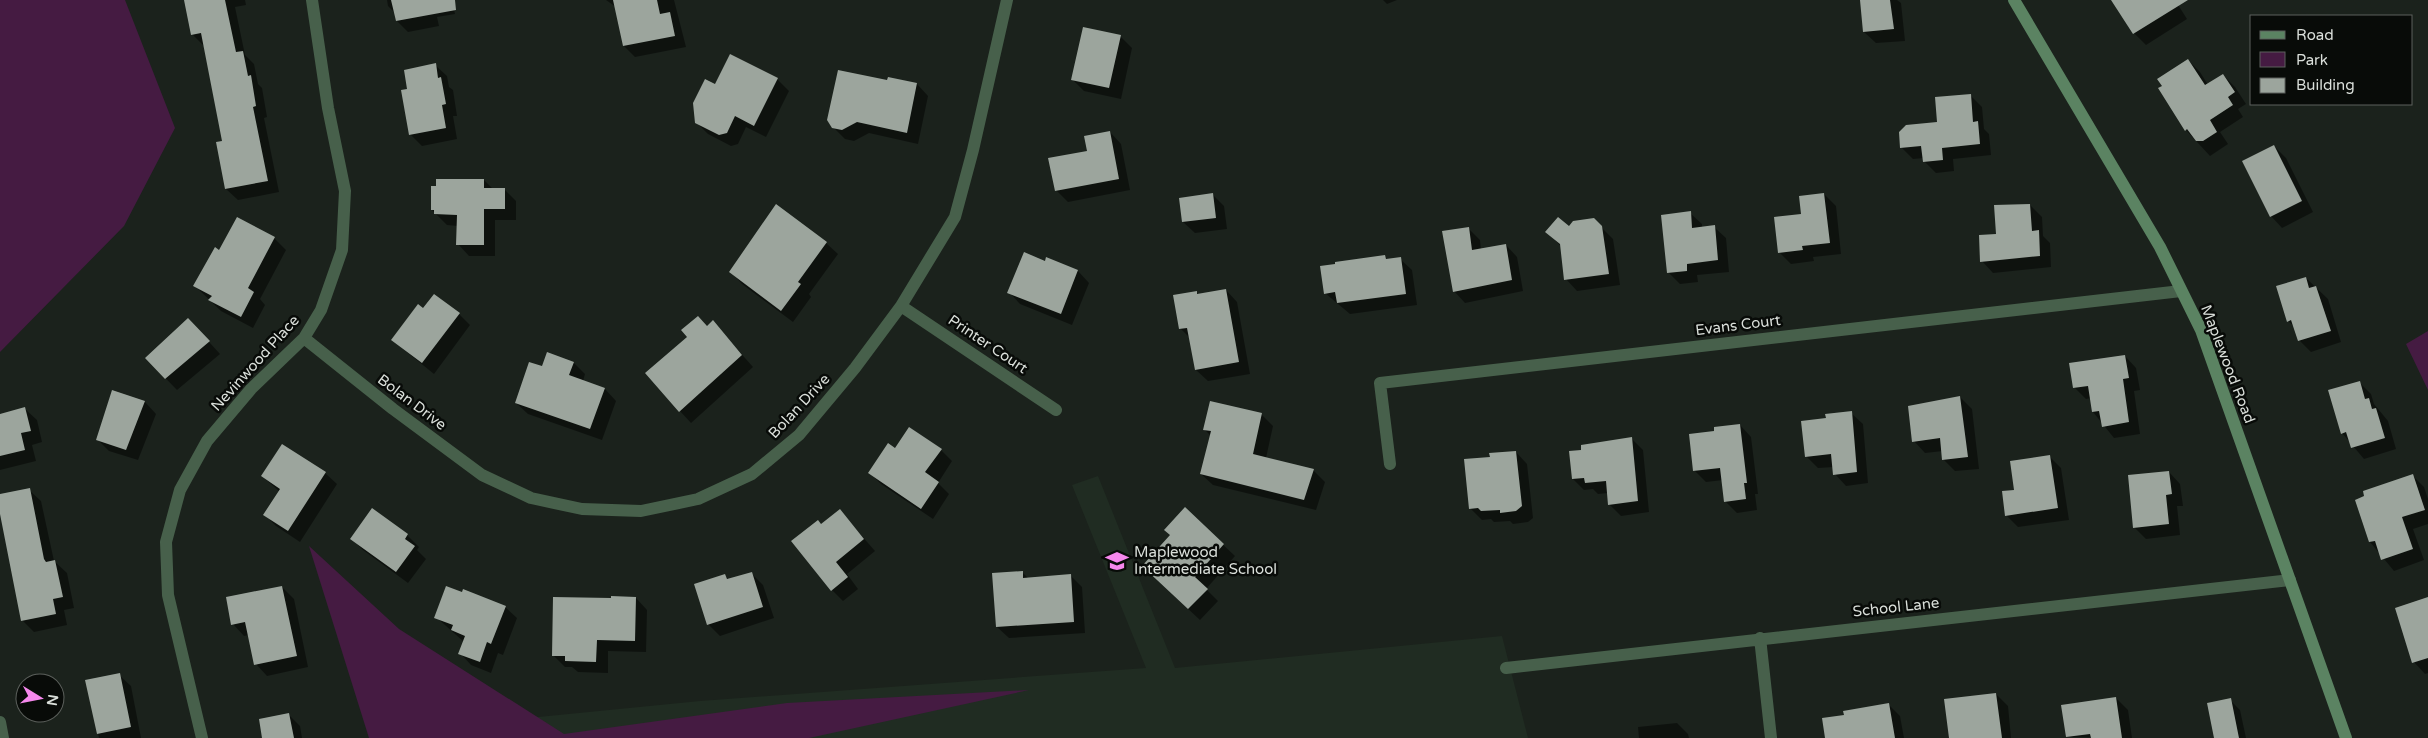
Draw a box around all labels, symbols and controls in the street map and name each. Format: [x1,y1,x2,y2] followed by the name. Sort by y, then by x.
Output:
[2250,15,2413,105] legend
[2296,26,2334,44] text: Road
[2296,51,2328,69] text: Park
[2296,76,2355,94] text: Building
[2197,302,2259,426] street label: Maplewood Road
[207,311,303,415] street label: Nevinwood Place
[945,311,1031,377] street label: Printer Court
[1694,311,1782,339] street label: Evans Court
[374,370,450,434] street label: Bolan Drive
[765,370,833,442] street label: Bolan Drive
[1134,543,1277,578] place label: Maplewood Intermediate School
[1104,548,1130,574] school or university icon: Maplewood Intermediate School
[1852,594,1940,620] street label: School Lane
[15,673,65,723] north arrow
[43,693,62,707] text: N

